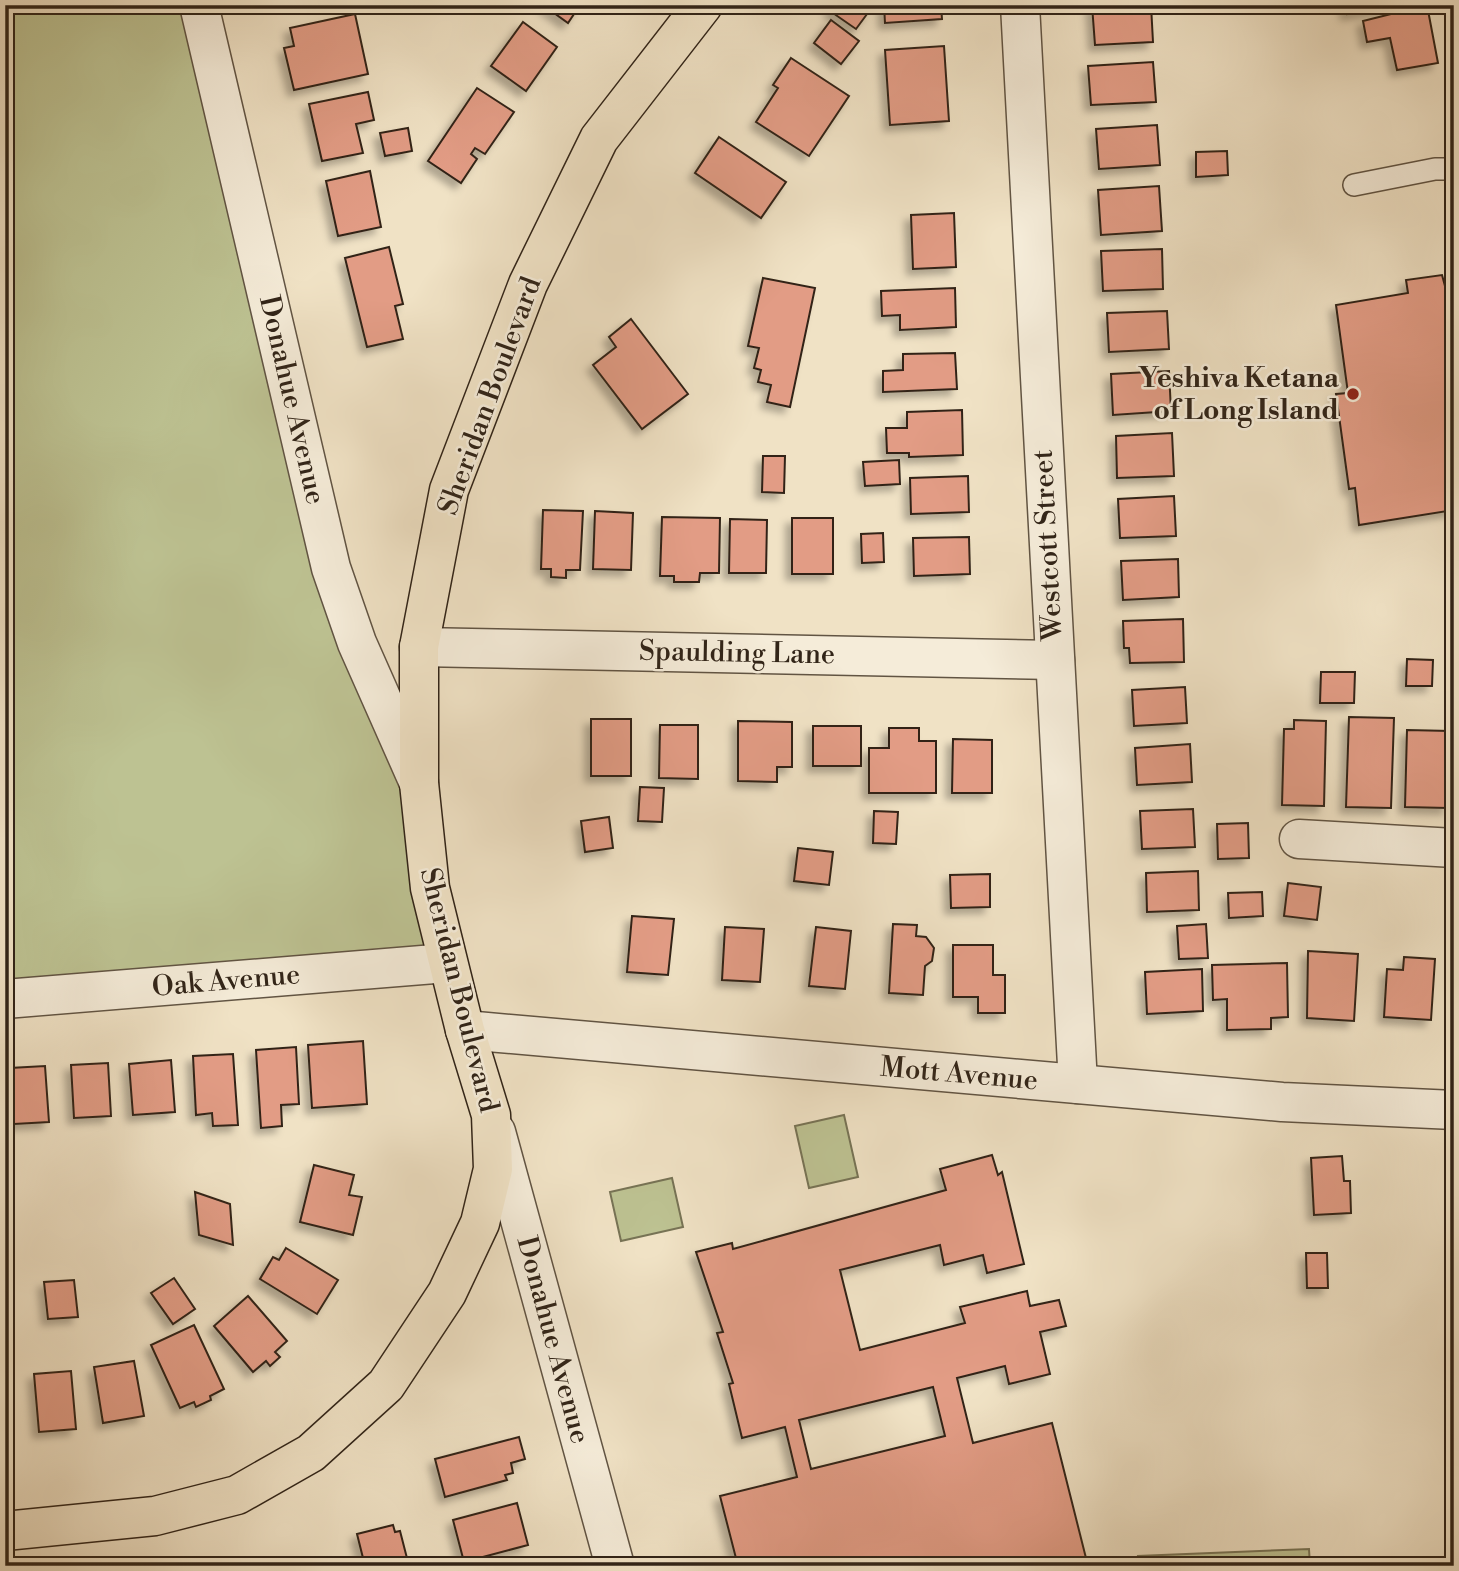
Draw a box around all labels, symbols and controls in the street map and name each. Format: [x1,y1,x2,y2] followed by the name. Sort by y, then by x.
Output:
[431,272,549,520] street label: Sheridan Boulevard
[251,292,333,508] street label: Donahue Avenue
[1138,361,1340,428] place label: Yeshiva Ketana of Long Island
[1345,386,1361,402] marker: Yeshiva Ketana of Long Island
[1026,449,1071,642] street label: Westcott Street
[639,634,835,672] street label: Spaulding Lane
[412,864,506,1116] street label: Sheridan Boulevard
[150,957,302,1005] street label: Oak Avenue
[879,1050,1039,1098] street label: Mott Avenue
[509,1233,597,1447] street label: Donahue Avenue

